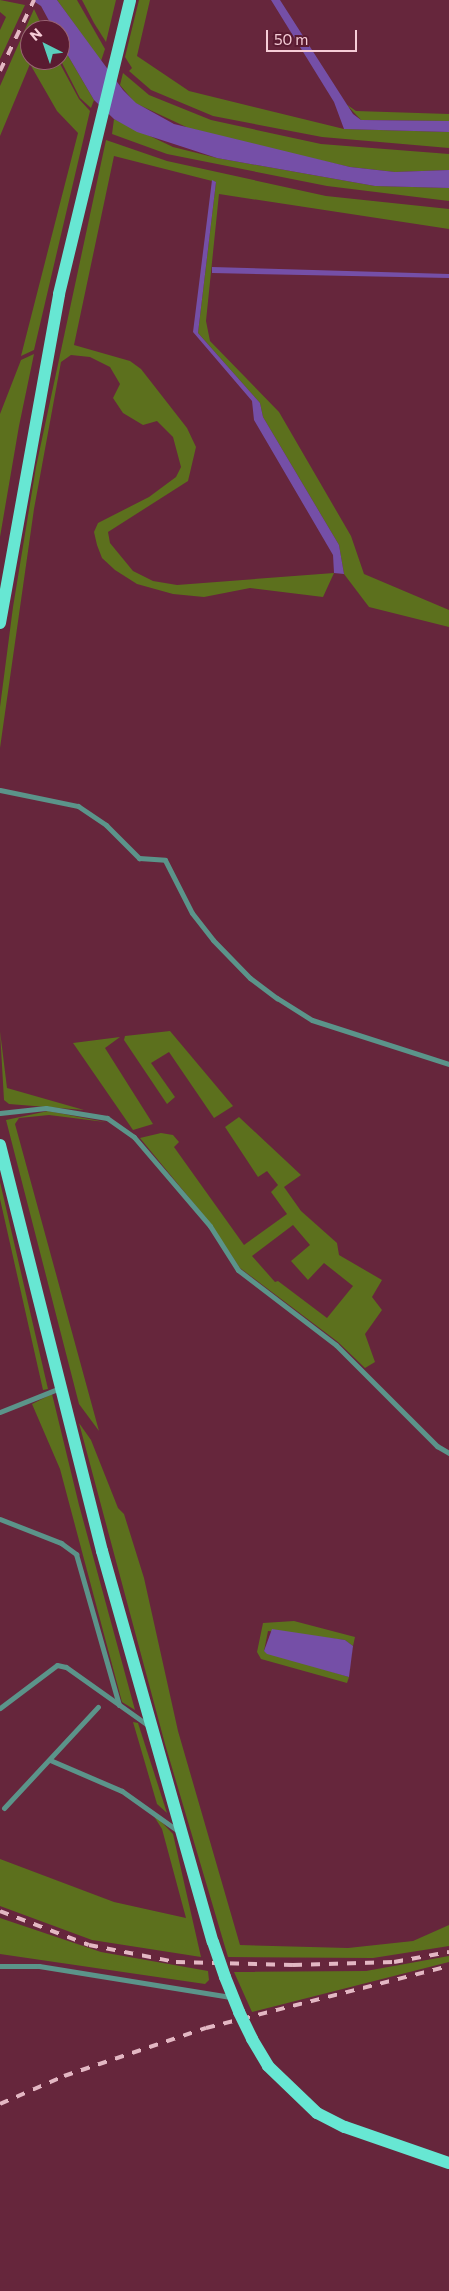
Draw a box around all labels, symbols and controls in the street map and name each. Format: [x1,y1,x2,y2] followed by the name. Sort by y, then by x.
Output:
[20,20,70,70] north arrow
[269,20,360,52] scale bar
[26,24,45,44] text: N
[274,30,308,48] text: 50 m

